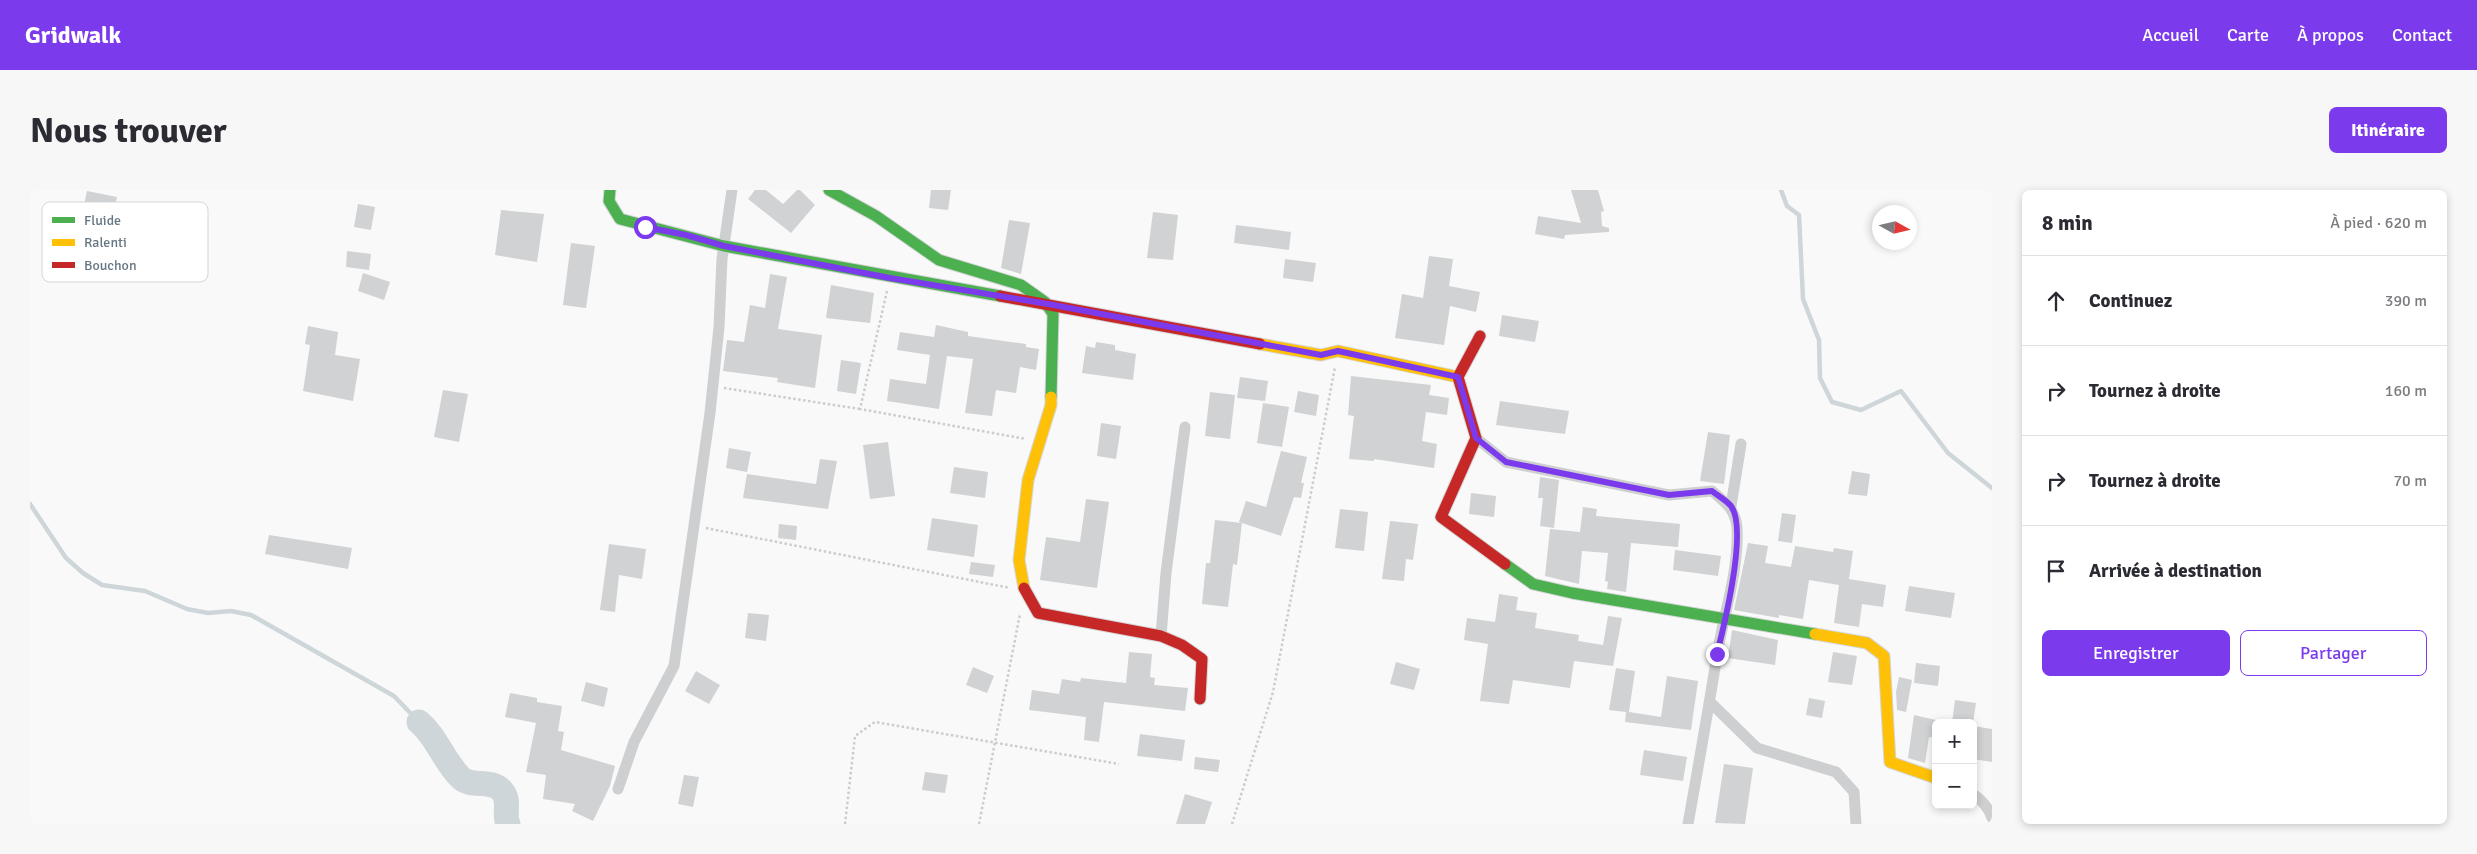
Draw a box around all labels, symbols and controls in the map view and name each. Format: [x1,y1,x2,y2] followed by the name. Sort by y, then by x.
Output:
[25,20,121,50] text: Gridwalk
[2142,24,2199,46] text: Accueil
[2227,24,2269,46] text: Carte
[2297,24,2364,46] text: À propos
[2392,24,2452,46] text: Contact
[2329,107,2447,153] button: Itinéraire
[30,109,227,152] text: Nous trouver
[42,202,208,282] legend
[1872,205,1917,250] north arrow
[2042,210,2093,236] text: 8 min
[84,212,121,229] text: Fluide
[2330,213,2427,233] text: À pied · 620 m
[634,216,657,239] route start
[84,234,127,251] text: Ralenti
[84,257,137,274] text: Bouchon
[2042,287,2070,315] icon: ahead
[2089,289,2172,313] text: Continuez
[2385,291,2427,311] text: 390 m
[2042,377,2070,405] icon: right
[2089,379,2221,403] text: Tournez à droite
[2385,381,2427,401] text: 160 m
[2042,467,2070,495] icon: right
[2089,469,2221,493] text: Tournez à droite
[2393,471,2427,491] text: 70 m
[2042,557,2070,585] icon: arrive
[2089,559,2262,583] text: Arrivée à destination
[2042,630,2230,676] button: Enregistrer
[2240,630,2427,676] button: Partager
[1706,643,1729,666] route end
[1932,719,1977,809] map controls
[1932,719,1977,764] button: +
[1932,764,1977,809] button: −

